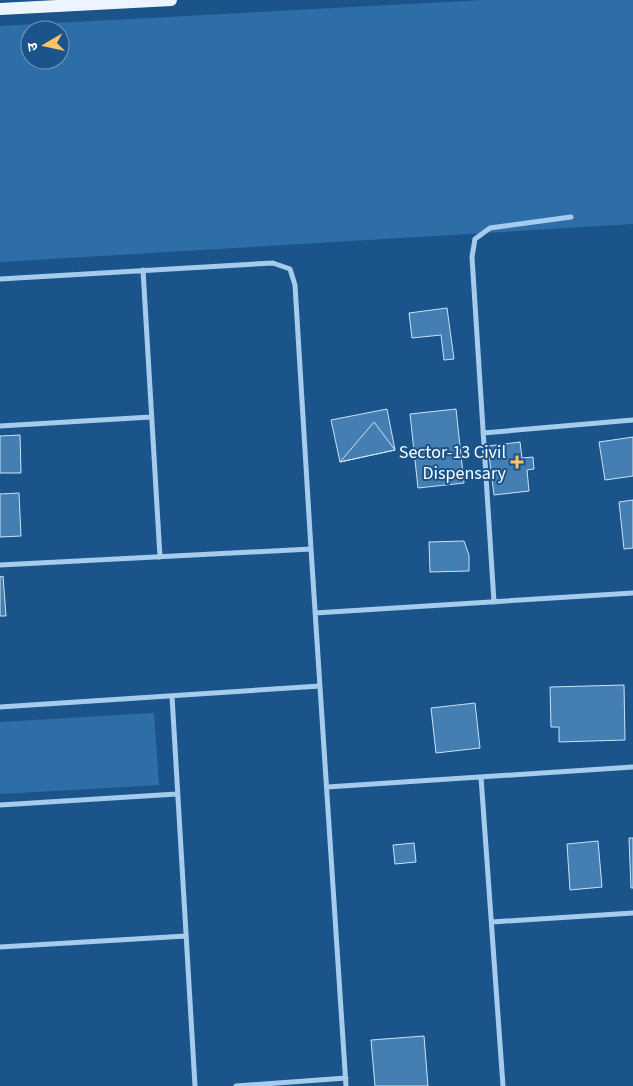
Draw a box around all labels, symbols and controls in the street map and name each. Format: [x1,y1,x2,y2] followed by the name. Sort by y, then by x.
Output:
[20,20,70,70] north arrow
[23,40,44,52] text: उ
[399,440,507,486] place label: Sector-13 Civil Dispensary
[510,455,524,469] marker: Sector-13 Civil Dispensary

